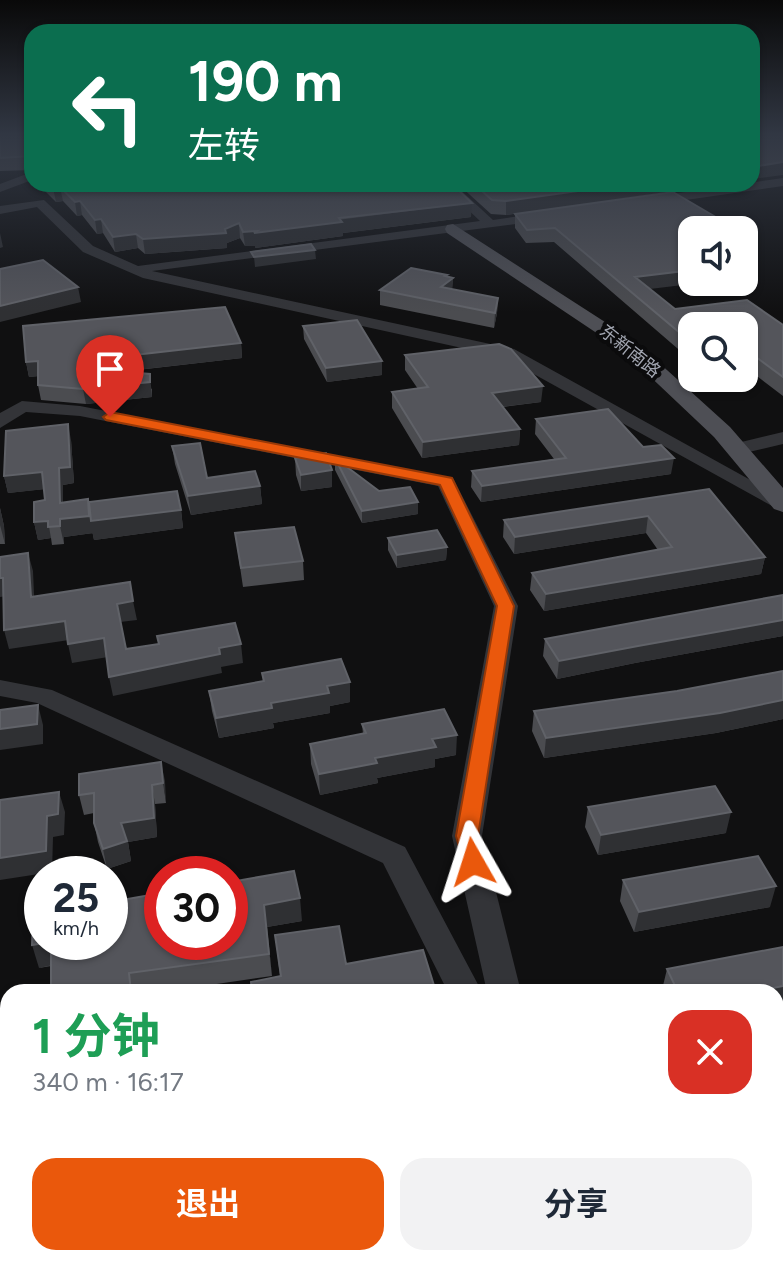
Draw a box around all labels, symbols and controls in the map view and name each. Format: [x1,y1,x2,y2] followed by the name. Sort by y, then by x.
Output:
[188,48,343,115] text: 190 m
[56,56,160,160] icon: left
[188,124,260,167] text: 左转
[678,216,758,392] map controls
[678,216,758,296] button: sound
[678,312,758,392] button: search
[595,320,665,382] street label: 东新南路
[76,335,144,417] pin
[88,347,132,391] icon: arrive
[431,820,515,904] position arrow
[144,856,248,960] speed limit sign: 30
[53,874,99,922] text: 25
[53,916,99,940] text: km/h
[32,1007,160,1065] text: 1 分钟
[668,1010,752,1094] button: close
[32,1066,184,1098] text: 340 m · 16:17
[32,1158,384,1250] button: 退出
[400,1158,752,1250] button: 分享

